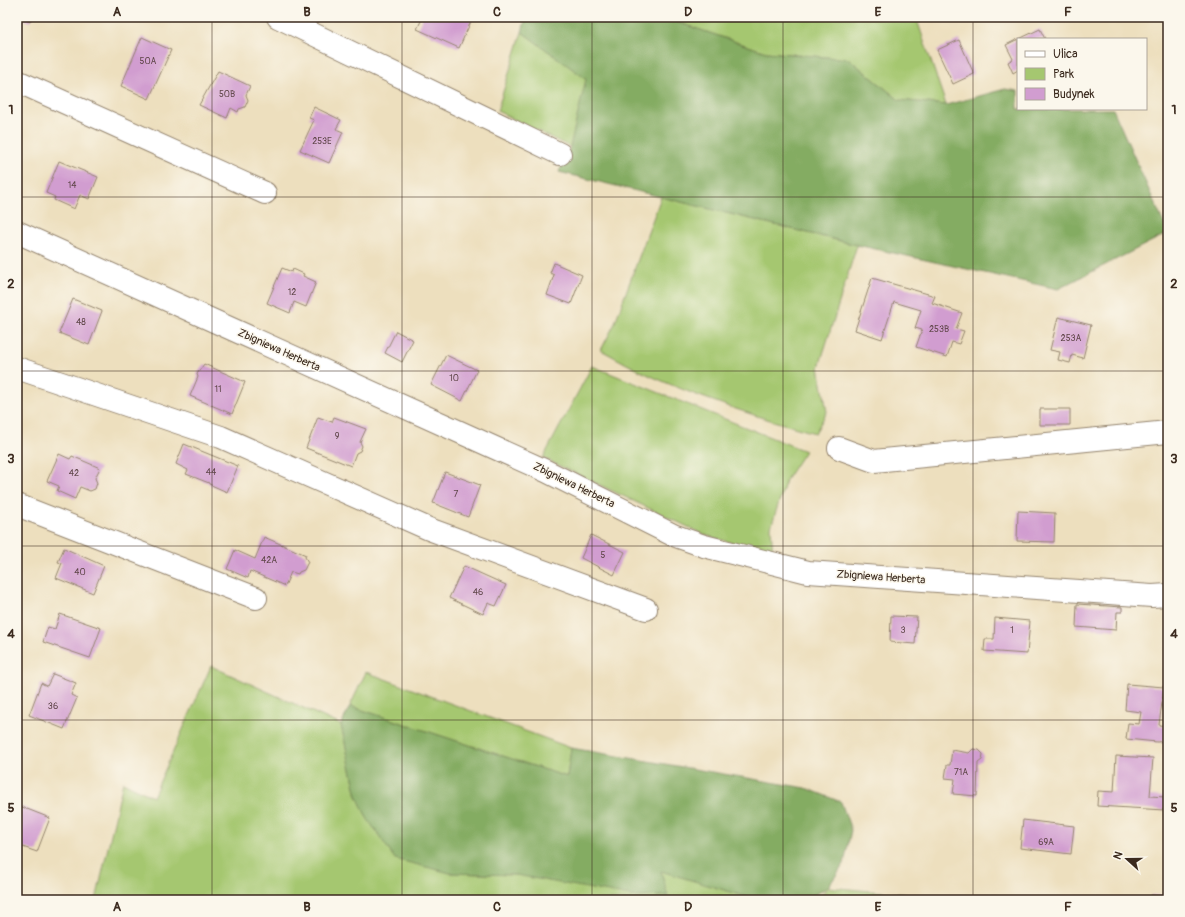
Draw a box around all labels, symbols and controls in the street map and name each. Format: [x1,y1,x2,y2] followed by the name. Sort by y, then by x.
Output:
[113,4,122,20] text: A
[303,4,311,20] text: B
[493,4,501,20] text: C
[684,4,692,20] text: D
[875,4,882,20] text: E
[1064,4,1072,20] text: F
[1017,38,1147,110] legend
[1053,47,1078,62] text: Ulica
[140,56,157,67] house number: 50A
[1053,67,1074,82] text: Park
[1053,87,1095,102] text: Budynek
[219,89,235,100] house number: 50B
[8,102,14,118] text: 1
[1171,102,1177,118] text: 1
[312,136,332,147] house number: 253E
[68,180,77,191] house number: 14
[7,276,15,292] text: 2
[1170,276,1178,292] text: 2
[288,287,296,298] house number: 12
[76,317,86,328] house number: 48
[929,324,949,335] house number: 253B
[236,326,322,374] street label: Zbigniewa Herberta
[1061,333,1082,344] house number: 253A
[449,373,459,384] house number: 10
[214,384,222,395] house number: 11
[335,431,340,442] house number: 9
[7,451,15,467] text: 3
[1170,451,1178,467] text: 3
[531,460,617,510] street label: Zbigniewa Herberta
[206,467,217,478] house number: 44
[69,468,79,479] house number: 42
[454,489,459,500] house number: 7
[601,550,606,561] house number: 5
[261,555,277,566] house number: 42A
[74,567,86,578] house number: 40
[836,567,926,587] street label: Zbigniewa Herberta
[473,587,483,598] house number: 46
[900,625,906,636] house number: 3
[1010,625,1014,636] house number: 1
[7,626,15,642] text: 4
[1170,626,1178,642] text: 4
[48,701,58,712] house number: 36
[954,767,968,778] house number: 71A
[7,800,15,816] text: 5
[1170,800,1178,816] text: 5
[1038,837,1054,848] house number: 69A
[1107,839,1147,879] north arrow
[1111,849,1126,861] text: N
[113,899,122,915] text: A
[303,899,311,915] text: B
[493,899,501,915] text: C
[684,899,692,915] text: D
[875,899,882,915] text: E
[1064,899,1072,915] text: F

